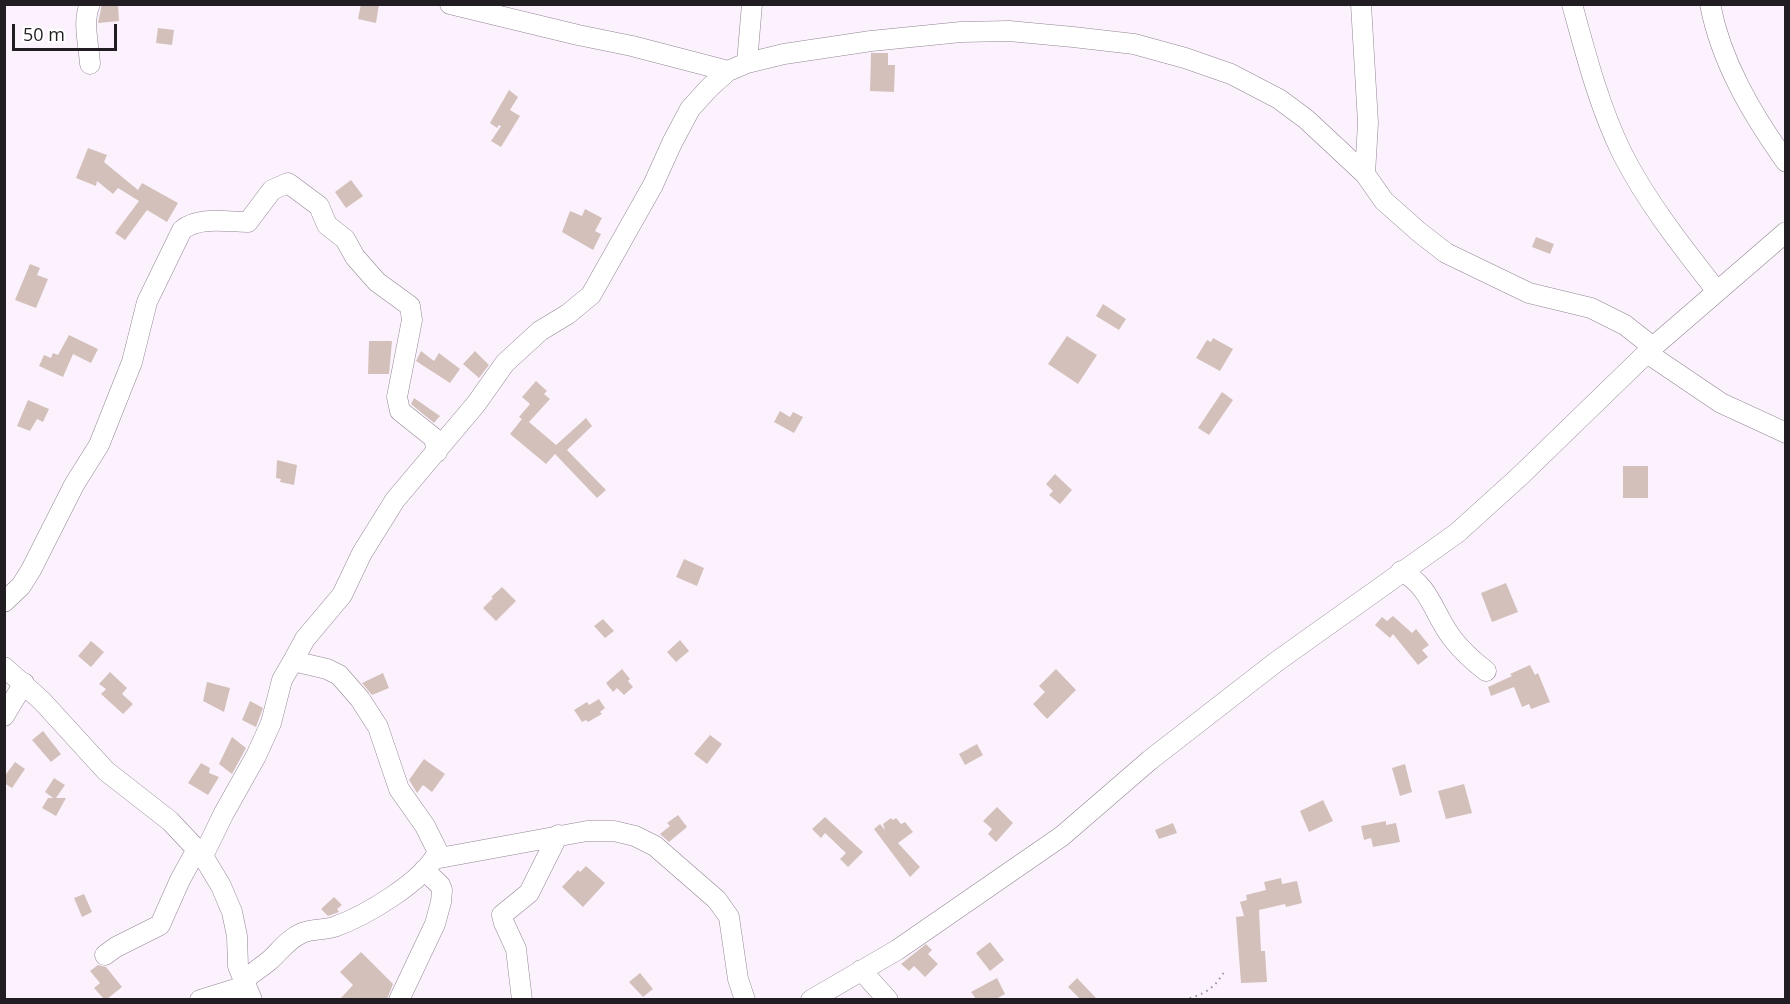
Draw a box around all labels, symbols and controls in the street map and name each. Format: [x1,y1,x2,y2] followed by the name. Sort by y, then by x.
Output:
[15,12,120,50] scale bar
[23,22,65,46] text: 50 m

